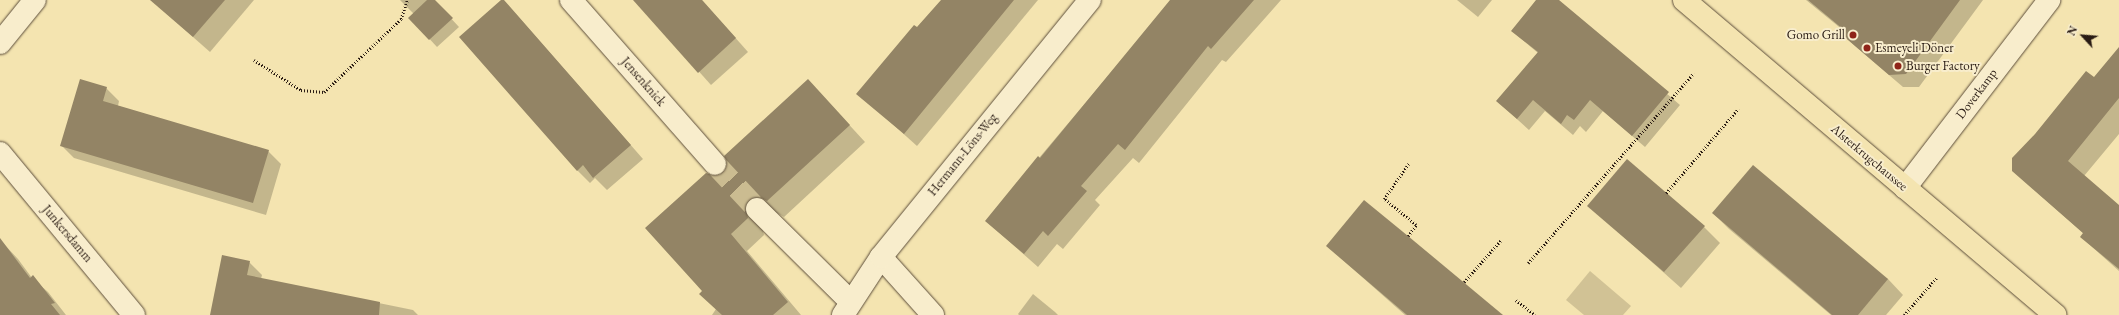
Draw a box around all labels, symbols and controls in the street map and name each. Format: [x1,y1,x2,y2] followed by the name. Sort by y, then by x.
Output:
[2063,16,2103,56] north arrow
[2064,24,2080,38] text: N
[1787,27,1845,43] place label: Gomo Grill
[1848,30,1858,40] marker: Gomo Grill
[1875,40,1954,56] place label: Esmeyeli Döner
[1862,43,1872,53] marker: Esmeyeli Döner
[617,54,669,110] street label: Jensenknick
[1906,58,1980,74] place label: Burger Factory
[1893,61,1903,71] marker: Burger Factory
[1953,66,2001,122] street label: Doverkamp
[925,111,1001,199] street label: Hermann-Löns-Weg
[1828,121,1910,195] street label: Alsterkrugchaussee
[39,202,95,266] street label: Junkersdamm

